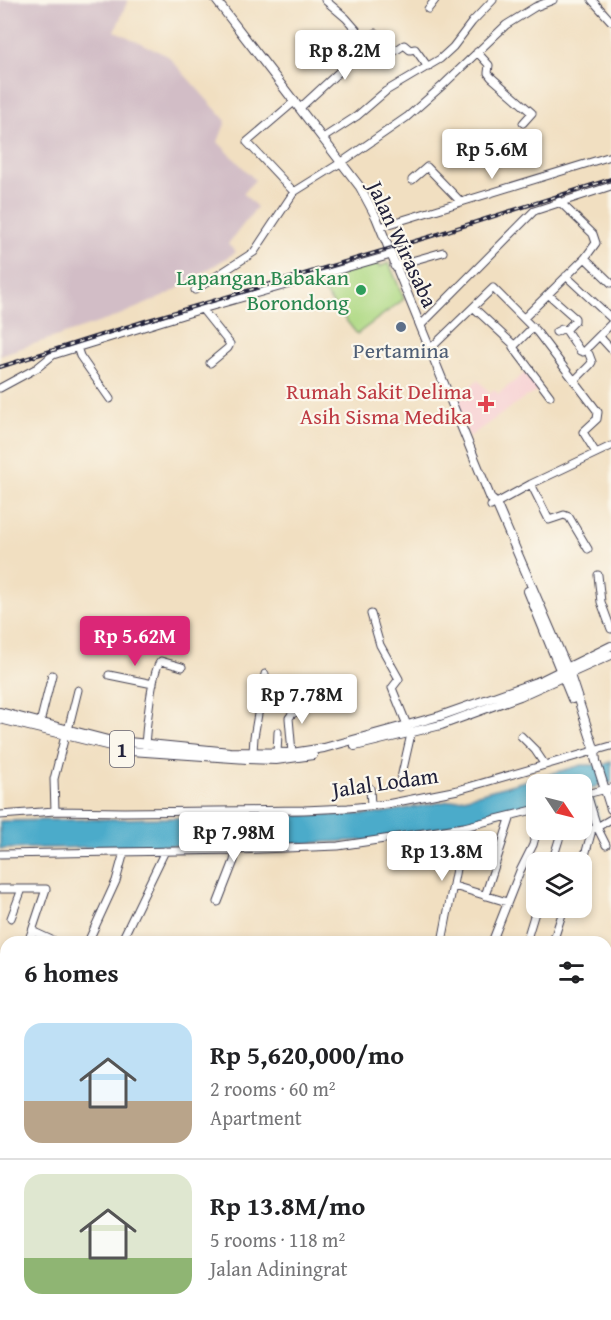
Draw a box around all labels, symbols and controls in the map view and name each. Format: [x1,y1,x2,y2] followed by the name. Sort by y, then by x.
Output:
[290,30,400,81] pin: Rp 8.2M
[309,35,381,64] text: Rp 8.2M
[437,129,547,180] pin: Rp 5.6M
[456,134,528,163] text: Rp 5.6M
[358,173,447,313] street label: Jalan Wirasaba
[176,261,350,318] place label: Lapangan Babakan Borondong
[354,283,368,297] marker: Lapangan Babakan Borondong
[394,320,408,334] marker: Pertamina
[353,334,450,366] place label: Pertamina
[286,375,473,432] place label: Rumah Sakit Delima Asih Sisma Medika
[477,395,495,413] marker: Rumah Sakit Delima Asih Sisma Medika
[73,616,197,667] pin: Rp 5.62M
[94,621,176,650] text: Rp 5.62M
[240,674,364,725] pin: Rp 7.78M
[261,679,343,708] text: Rp 7.78M
[110,731,134,767] road number: 1
[327,759,440,806] street label: Jalal Lodam
[526,774,592,840] north arrow
[526,774,592,918] map controls
[172,812,296,863] pin: Rp 7.98M
[193,817,275,846] text: Rp 7.98M
[380,831,504,882] pin: Rp 13.8M
[401,836,483,865] text: Rp 13.8M
[526,852,592,918] button: layers
[24,953,119,992] text: 6 homes
[555,956,588,989] icon: filters
[210,1035,404,1074] text: Rp 5,620,000/mo
[72,1047,144,1119] icon: home
[210,1074,336,1103] text: 2 rooms · 60 m²
[210,1103,302,1132] text: Apartment
[210,1186,365,1225] text: Rp 13.8M/mo
[72,1198,144,1270] icon: home
[210,1225,345,1254] text: 5 rooms · 118 m²
[210,1254,347,1283] text: Jalan Adiningrat

